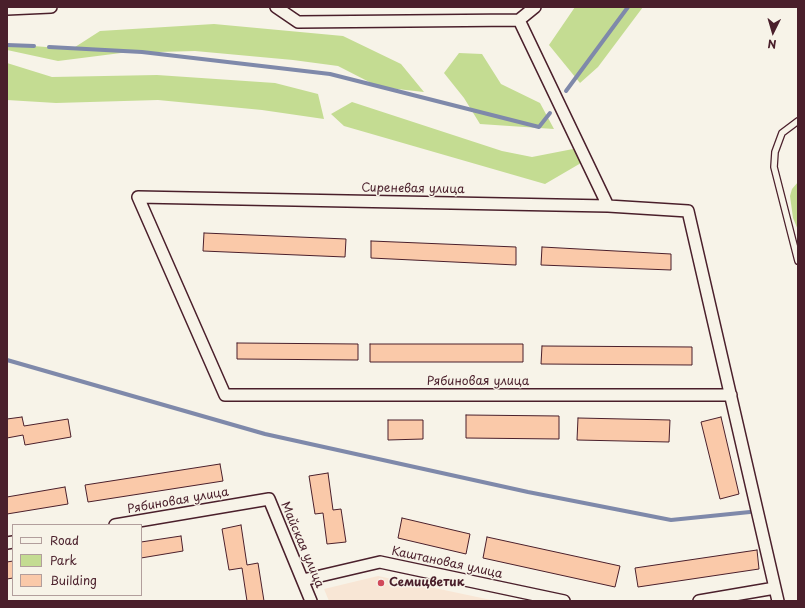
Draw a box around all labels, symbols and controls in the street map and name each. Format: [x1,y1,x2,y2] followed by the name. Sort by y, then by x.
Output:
[753,12,793,52] north arrow
[767,36,777,53] text: N
[361,181,465,197] street label: Сиреневая улица
[427,375,529,389] street label: Рябиновая улица
[126,485,230,517] street label: Рябиновая улица
[277,500,327,590] street label: Майская улица
[12,524,142,596] legend
[50,531,79,549] text: Road
[390,544,504,582] street label: Каштановая улица
[50,551,77,569] text: Park
[50,571,97,589] text: Building
[389,576,464,590] place label: Семицветик
[376,578,386,588] marker: Семицветик

